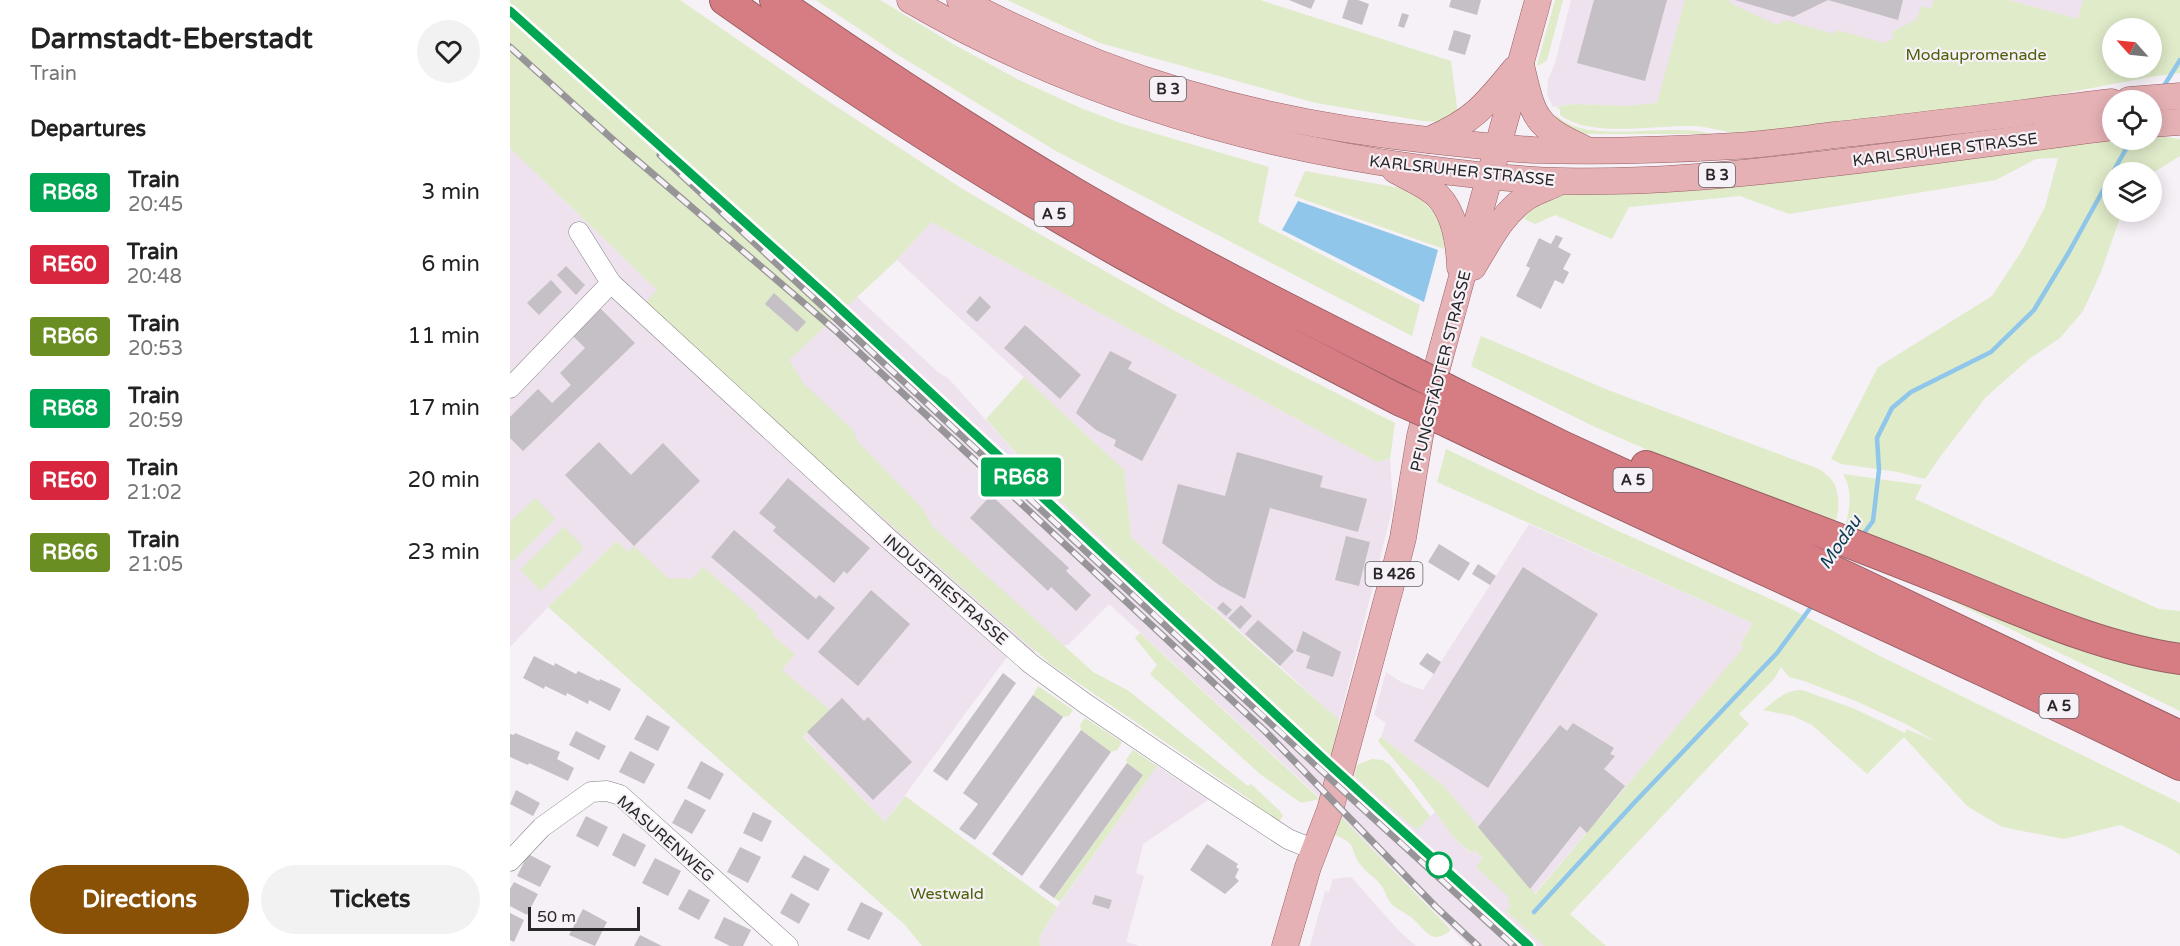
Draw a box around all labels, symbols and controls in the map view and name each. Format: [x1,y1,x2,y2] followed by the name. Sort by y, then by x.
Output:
[2102,18,2162,78] north arrow
[2102,18,2162,222] map controls
[417,20,480,83] button: heart
[30,22,313,56] text: Darmstadt-Eberstadt
[1905,45,2047,65] park label: Modaupromenade
[30,62,77,86] text: Train
[1150,77,1186,101] road number: B 3
[2102,90,2162,150] button: locate
[30,116,146,142] text: Departures
[1851,129,2039,171] street label: KARLSRUHER STRASSE
[1368,151,1556,191] street label: KARLSRUHER STRASSE
[2102,162,2162,222] button: layers
[1699,163,1735,187] road number: B 3
[128,167,180,193] text: Train
[421,179,480,205] text: 3 min
[42,180,98,205] text: RB68
[128,193,183,217] text: 20:45
[1034,202,1074,226] road number: A 5
[127,239,178,265] text: Train
[421,251,480,277] text: 6 min
[42,252,97,277] text: RE60
[127,265,182,289] text: 20:48
[1406,268,1476,474] street label: PFUNGSTÄDTER STRASSE
[128,311,180,337] text: Train
[408,323,480,349] text: 11 min
[42,324,98,349] text: RB66
[128,337,183,361] text: 20:53
[128,383,180,409] text: Train
[408,395,480,421] text: 17 min
[42,396,98,421] text: RB68
[128,409,183,433] text: 20:59
[127,455,178,481] text: Train
[979,458,1063,496] line badge: RB68
[993,465,1049,490] text: RB68
[408,467,480,493] text: 20 min
[42,468,97,493] text: RE60
[1614,468,1652,492] road number: A 5
[127,481,182,505] text: 21:02
[1814,510,1867,573] water label: Modau
[128,527,180,553] text: Train
[879,530,1012,649] street label: INDUSTRIESTRASSE
[408,539,480,565] text: 23 min
[42,540,98,565] text: RB66
[128,553,183,577] text: 21:05
[1366,562,1422,586] road number: B 426
[2040,694,2078,718] road number: A 5
[613,791,718,886] street label: MASURENWEG
[1426,852,1452,878] unlabelled marker
[30,865,249,934] button: Directions
[261,865,480,934] button: Tickets
[910,884,984,904] park label: Westwald
[528,904,640,932] scale bar
[537,907,576,927] text: 50 m

